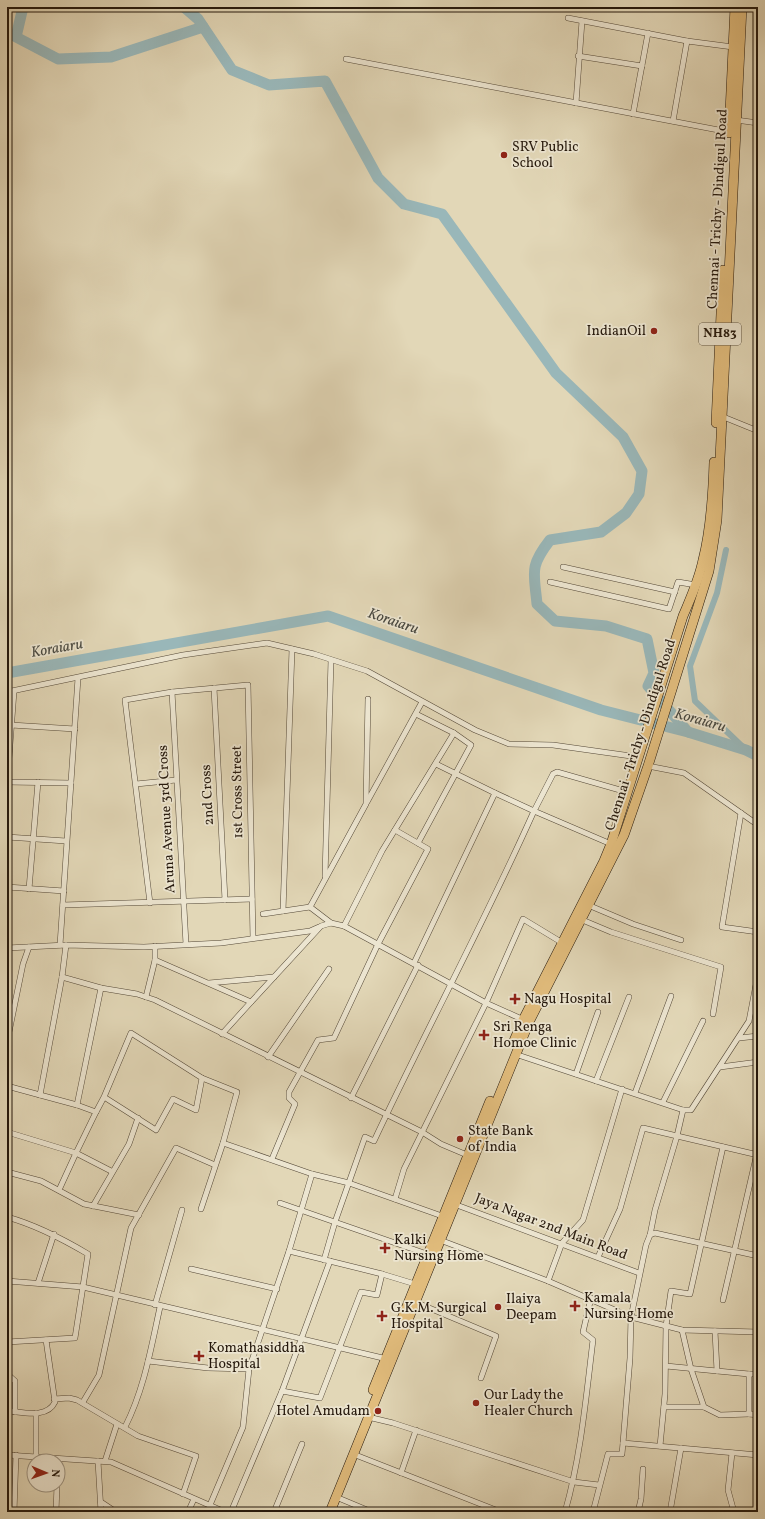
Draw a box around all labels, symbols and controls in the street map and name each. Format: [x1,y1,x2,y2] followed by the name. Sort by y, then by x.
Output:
[703,108,733,310] street label: Chennai - Trichy - Dindigul Road
[512,138,579,173] place label: SRV Public School
[499,150,509,160] marker: SRV Public School
[587,322,646,341] place label: IndianOil
[699,323,741,345] road number: NH83
[649,326,659,336] marker: IndianOil
[365,604,422,641] water label: Koraiaru
[29,634,85,664] water label: Koraiaru
[601,637,681,833] street label: Chennai - Trichy - Dindigul Road
[672,704,728,738] water label: Koraiaru
[154,744,180,894] street label: Aruna Avenue 3rd Cross
[228,745,248,839] street label: 1st Cross Street
[197,764,219,826] street label: 2nd Cross
[524,990,612,1009] place label: Nagu Hospital
[509,993,521,1005] marker: Nagu Hospital
[493,1018,577,1053] place label: Sri Renga Homoe Clinic
[478,1029,490,1041] marker: Sri Renga Homoe Clinic
[468,1122,534,1157] place label: State Bank of India
[455,1134,465,1144] marker: State Bank of India
[472,1189,630,1265] street label: Jaya Nagar 2nd Main Road
[394,1231,484,1266] place label: Kalki Nursing Home
[379,1242,391,1254] marker: Kalki Nursing Home
[584,1289,674,1324] place label: Kamala Nursing Home
[506,1290,557,1325] place label: Ilaiya Deepam
[391,1299,487,1334] place label: G.K.M. Surgical Hospital
[569,1300,581,1312] marker: Kamala Nursing Home
[493,1302,503,1312] marker: Ilaiya Deepam
[376,1310,388,1322] marker: G.K.M. Surgical Hospital
[208,1339,305,1374] place label: Komathasiddha Hospital
[193,1350,205,1362] marker: Komathasiddha Hospital
[484,1386,573,1421] place label: Our Lady the Healer Church
[471,1398,481,1408] marker: Our Lady the Healer Church
[276,1402,370,1421] place label: Hotel Amudam
[373,1406,383,1416] marker: Hotel Amudam
[26,1453,66,1493] north arrow
[47,1469,62,1478] text: N

